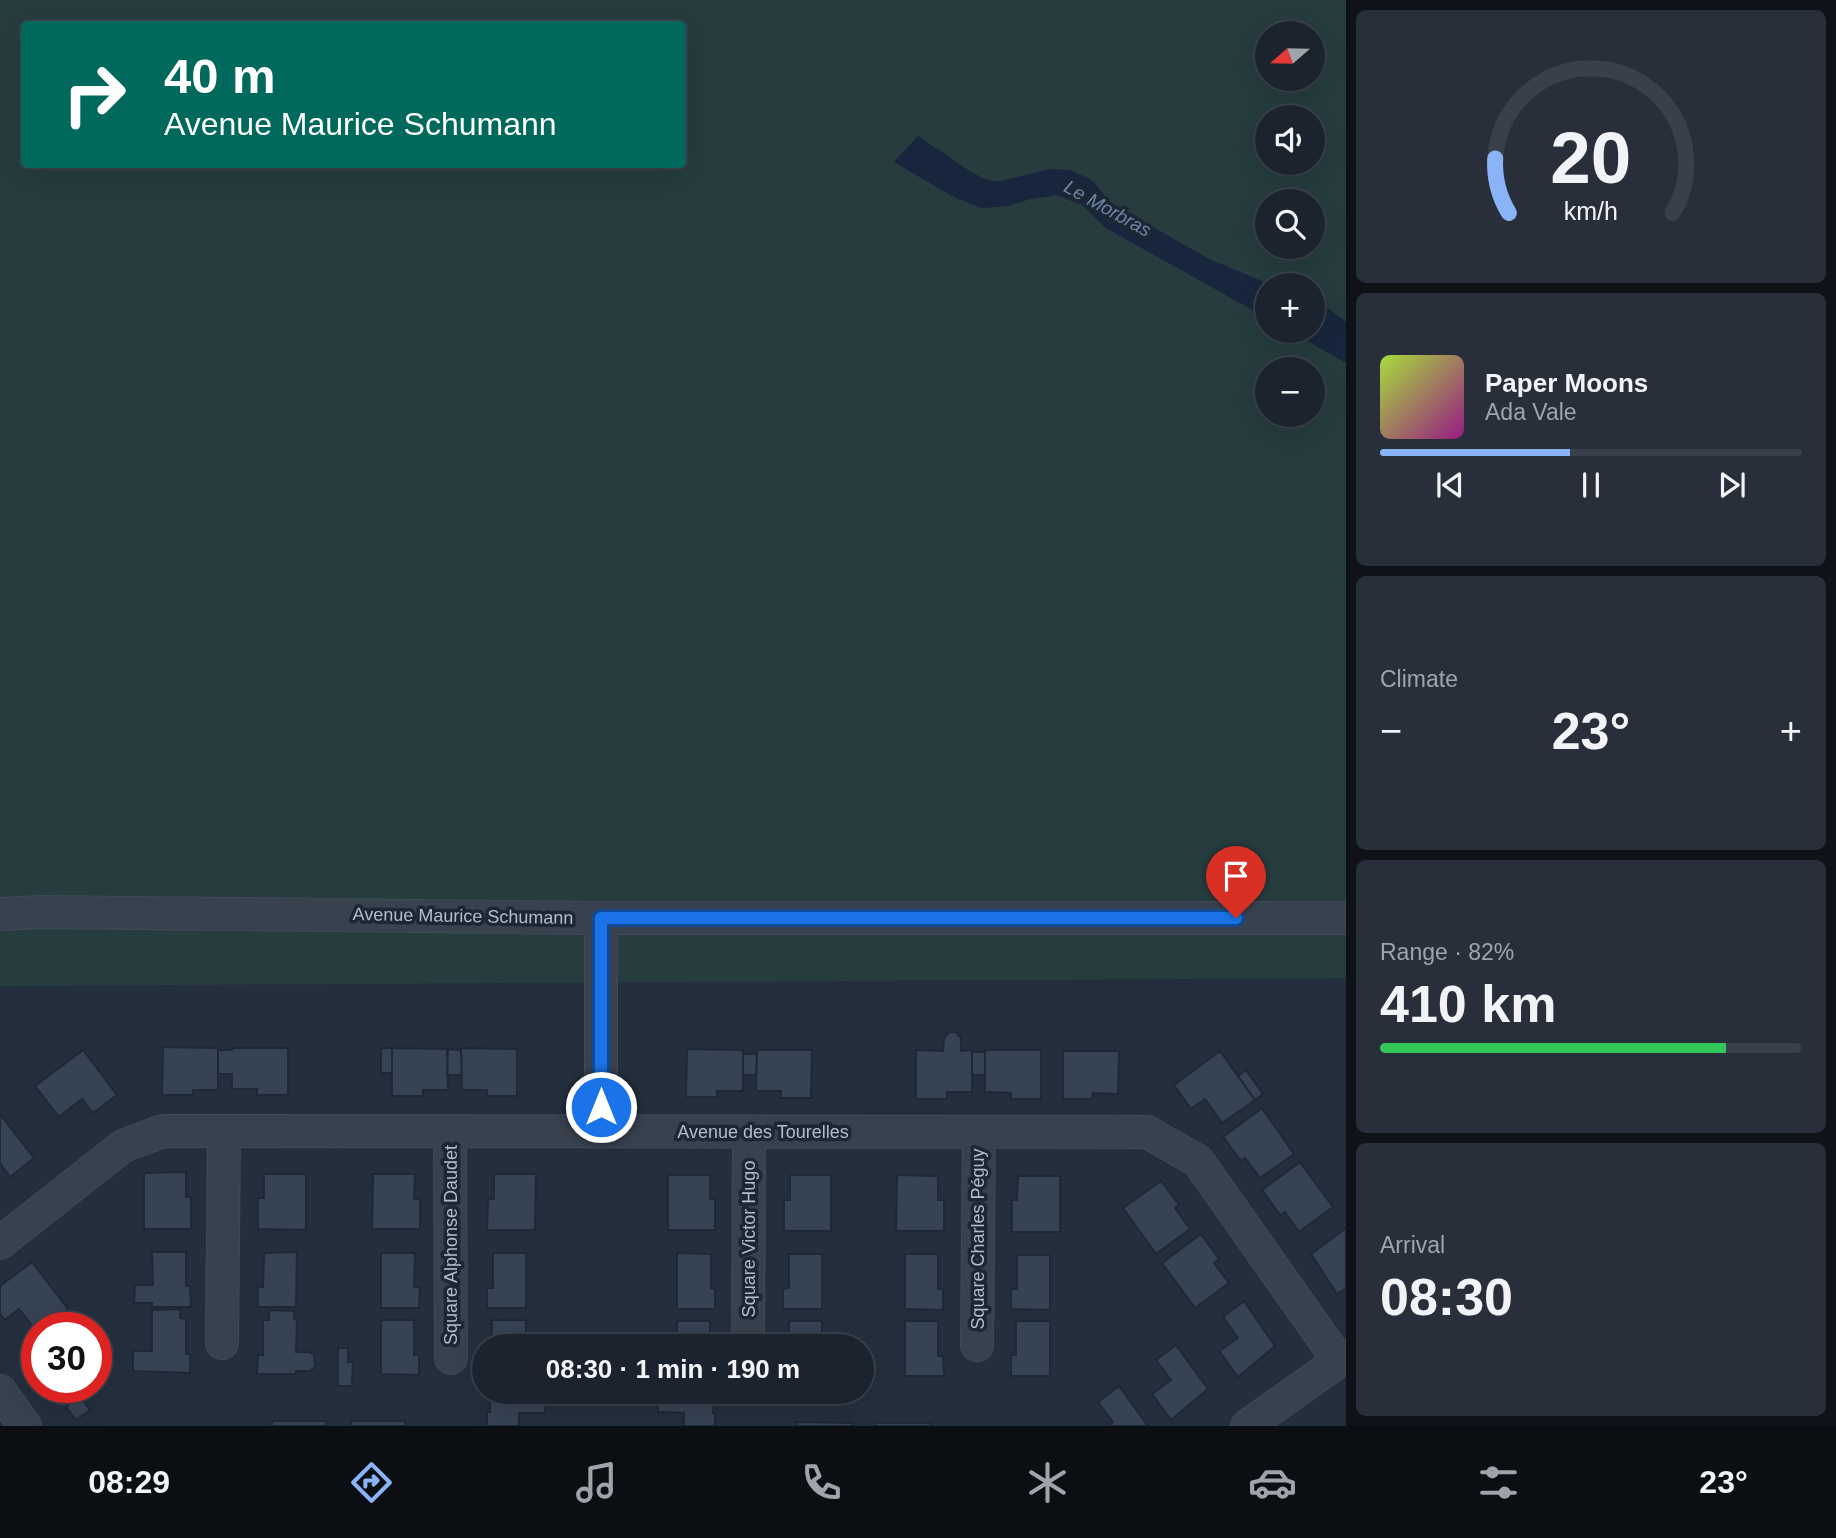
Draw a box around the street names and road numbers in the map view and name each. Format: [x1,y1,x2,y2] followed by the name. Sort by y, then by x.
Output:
[352,904,574,928] street label: Avenue Maurice Schumann
[677,1122,849,1142] street label: Avenue des Tourelles
[441,1145,461,1345] street label: Square Alphonse Daudet
[968,1148,988,1330] street label: Square Charles Péguy
[739,1161,759,1317] street label: Square Victor Hugo

